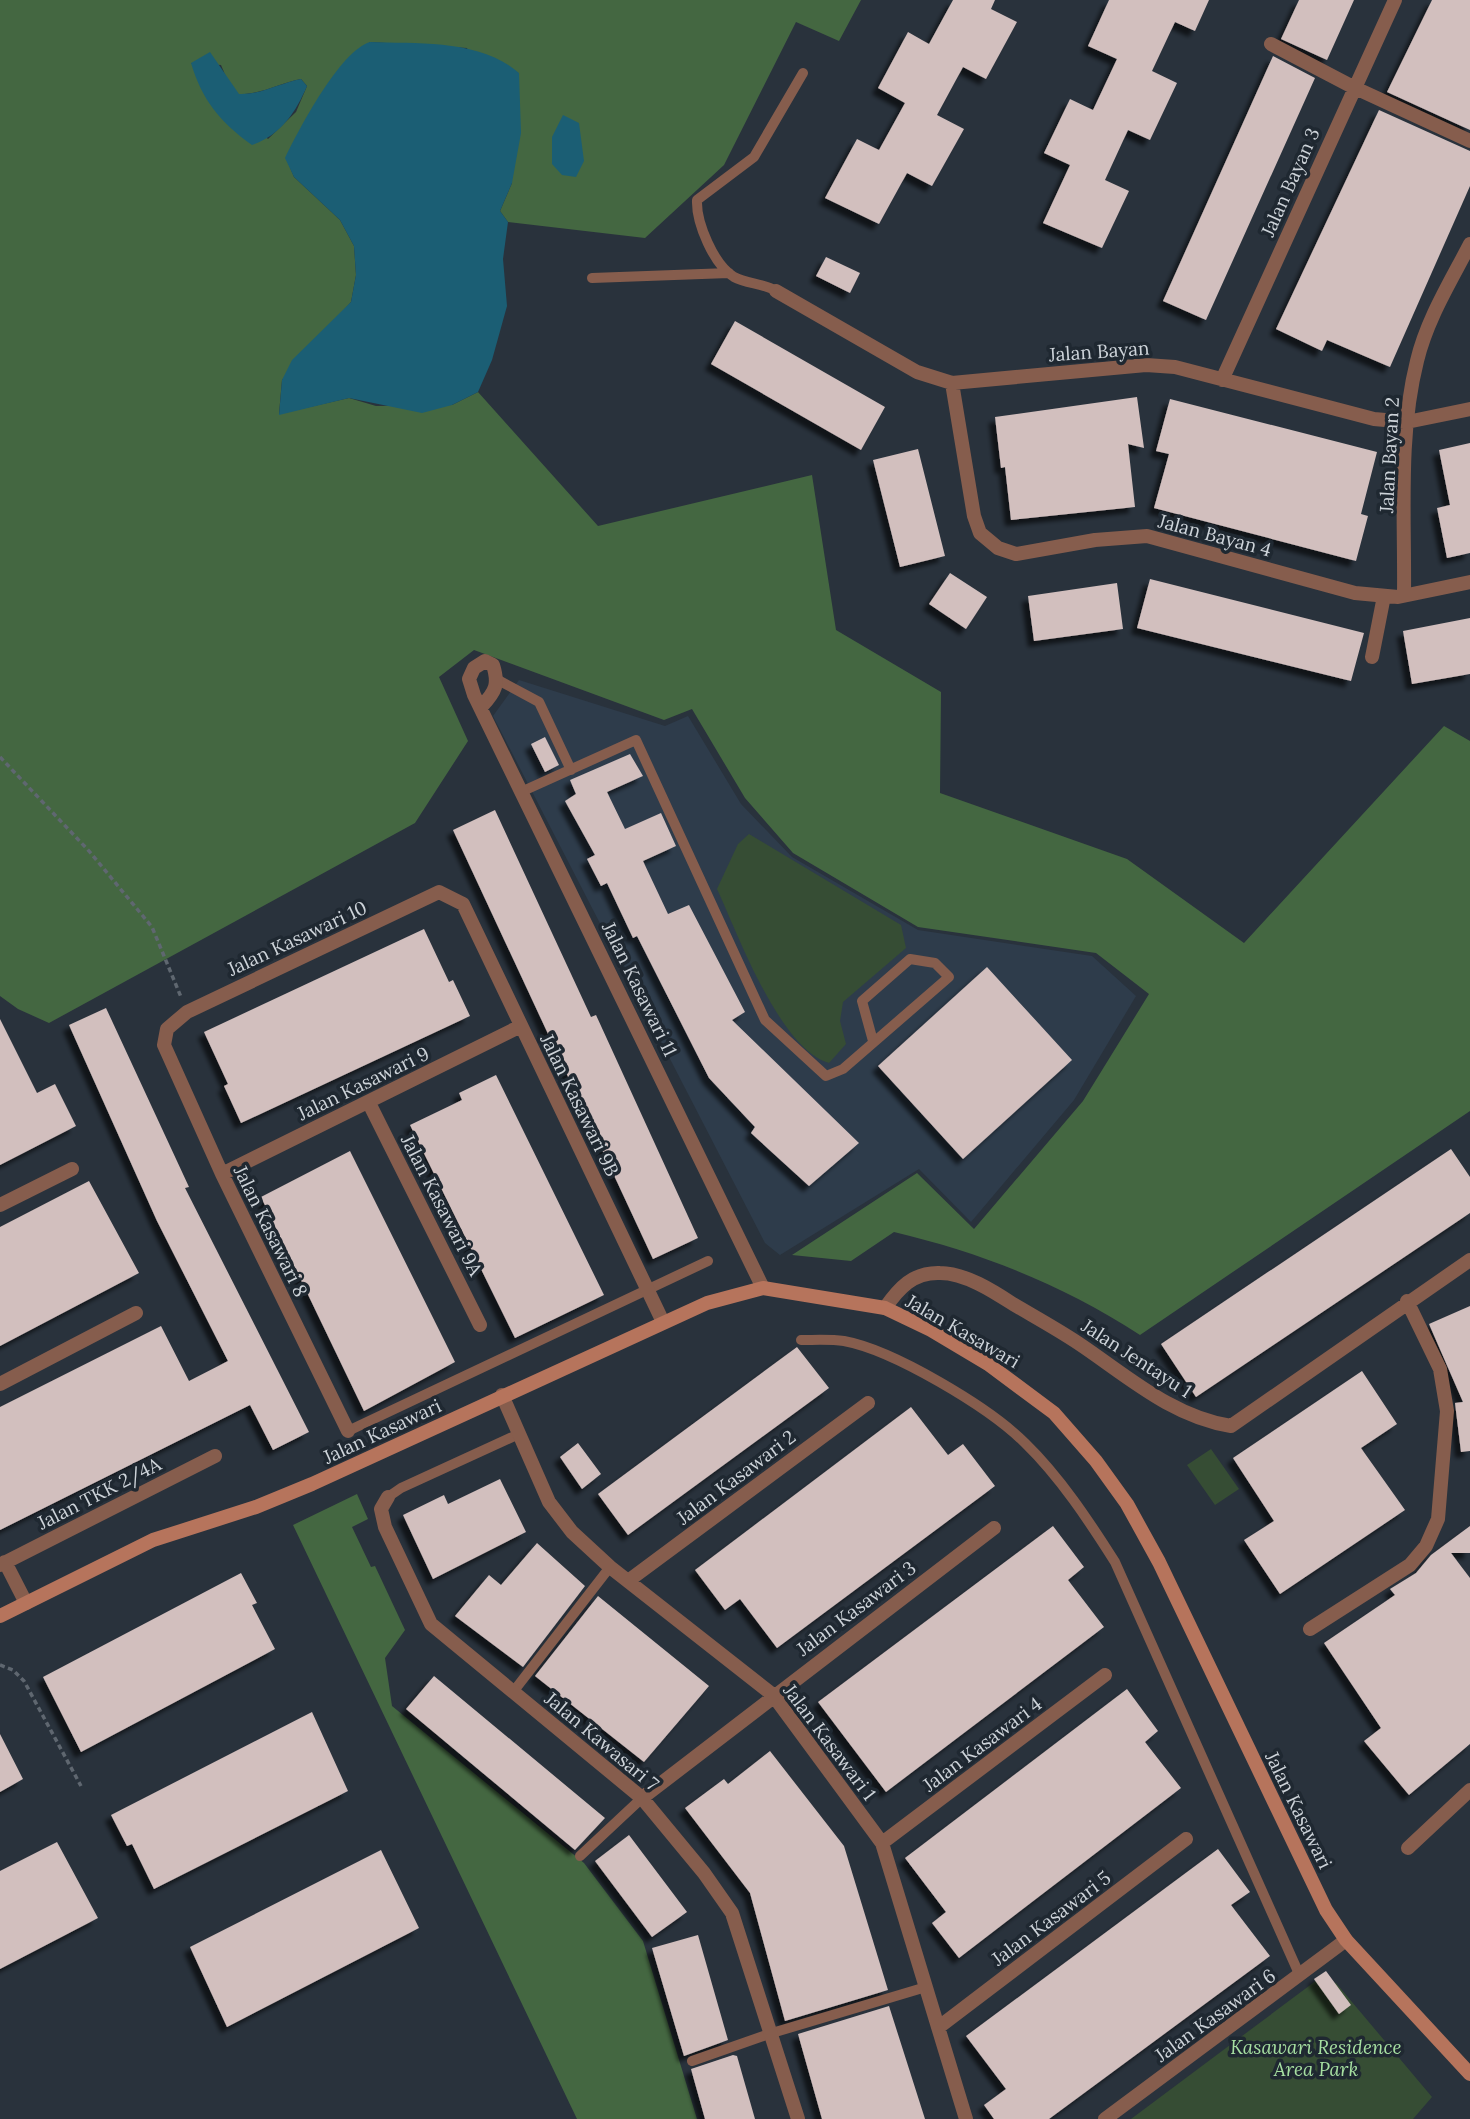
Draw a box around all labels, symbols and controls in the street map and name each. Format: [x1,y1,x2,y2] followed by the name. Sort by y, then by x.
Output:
[1255,124,1325,241] street label: Jalan Bayan 3
[1047,336,1150,367] street label: Jalan Bayan
[1374,396,1404,515] street label: Jalan Bayan 2
[1155,508,1274,562] street label: Jalan Bayan 4
[222,895,371,981] street label: Jalan Kasawari 10
[597,917,683,1060] street label: Jalan Kasawari 11
[535,1029,625,1180] street label: Jalan Kasawari 9B
[292,1041,433,1126] street label: Jalan Kasawari 9
[396,1129,488,1281] street label: Jalan Kasawari 9A
[228,1160,313,1301] street label: Jalan Kasawari 8
[901,1288,1024,1373] street label: Jalan Kasawari
[1076,1313,1197,1403] street label: Jalan Jentayu 1
[318,1393,445,1469] street label: Jalan Kasawari
[671,1424,800,1530] street label: Jalan Kasawari 2
[32,1451,166,1536] street label: Jalan TKK 2/4A
[791,1555,920,1661] street label: Jalan Kasawari 3
[778,1678,882,1805] street label: Jalan Kasawari 1
[539,1686,664,1796] street label: Jalan Kawasari 7
[917,1691,1046,1797] street label: Jalan Kasawari 4
[1260,1746,1338,1873] street label: Jalan Kasawari
[986,1865,1115,1971] street label: Jalan Kasawari 5
[1149,1963,1280,2067] street label: Jalan Kasawari 6
[1230,2035,1402,2081] park label: Kasawari Residence Area Park

